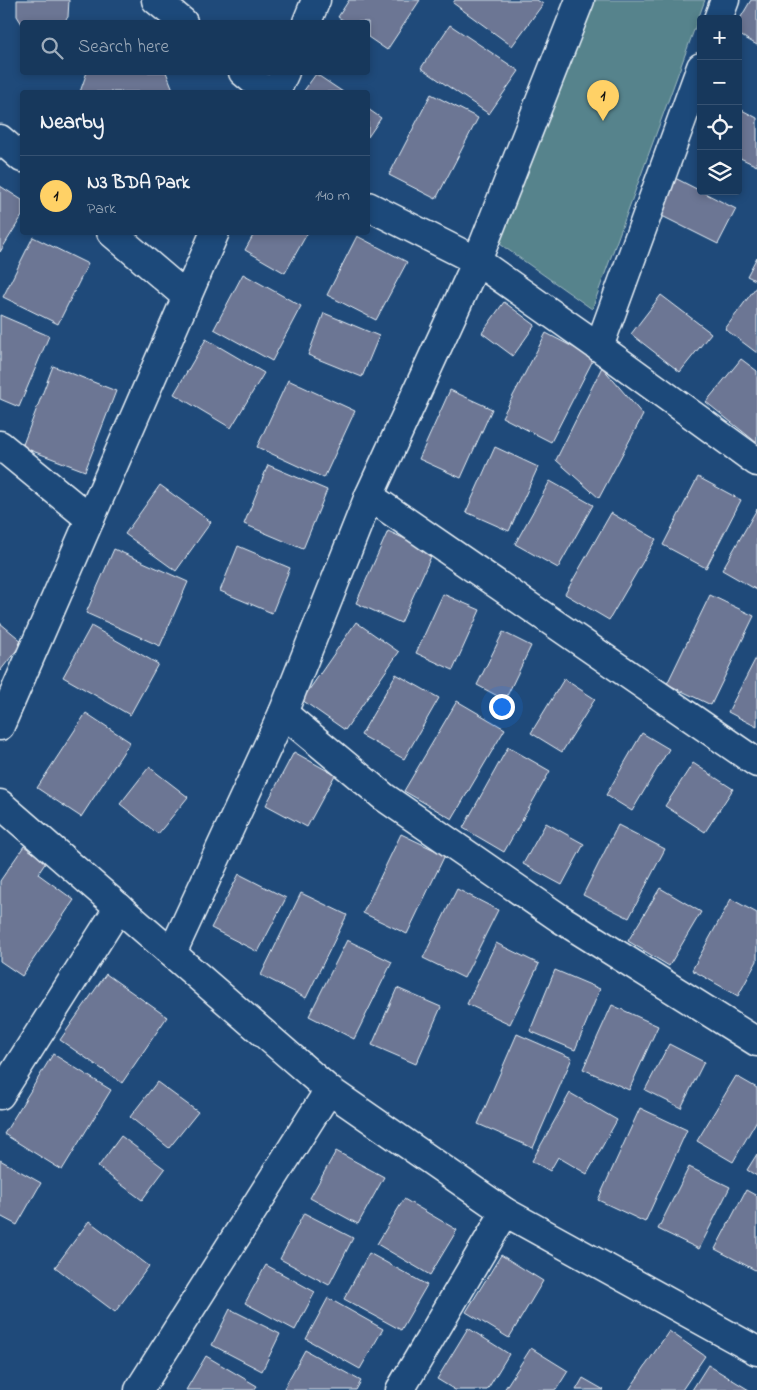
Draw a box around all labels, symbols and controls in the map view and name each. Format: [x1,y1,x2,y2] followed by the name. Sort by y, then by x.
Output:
[697,15,742,195] map controls
[697,15,742,60] button: +
[20,20,370,75] search box
[38,34,66,62] icon: search
[78,34,169,61] text: Search here
[697,60,742,105] button: −
[587,80,619,121] pin: 1
[697,105,742,150] button: locate
[40,108,104,138] text: Nearby
[697,150,742,195] button: layers
[87,170,190,197] text: N3 BDA Park
[53,184,59,208] text: 1
[315,184,350,208] text: 140 m
[87,197,116,221] text: Park
[489,694,515,720] your location

